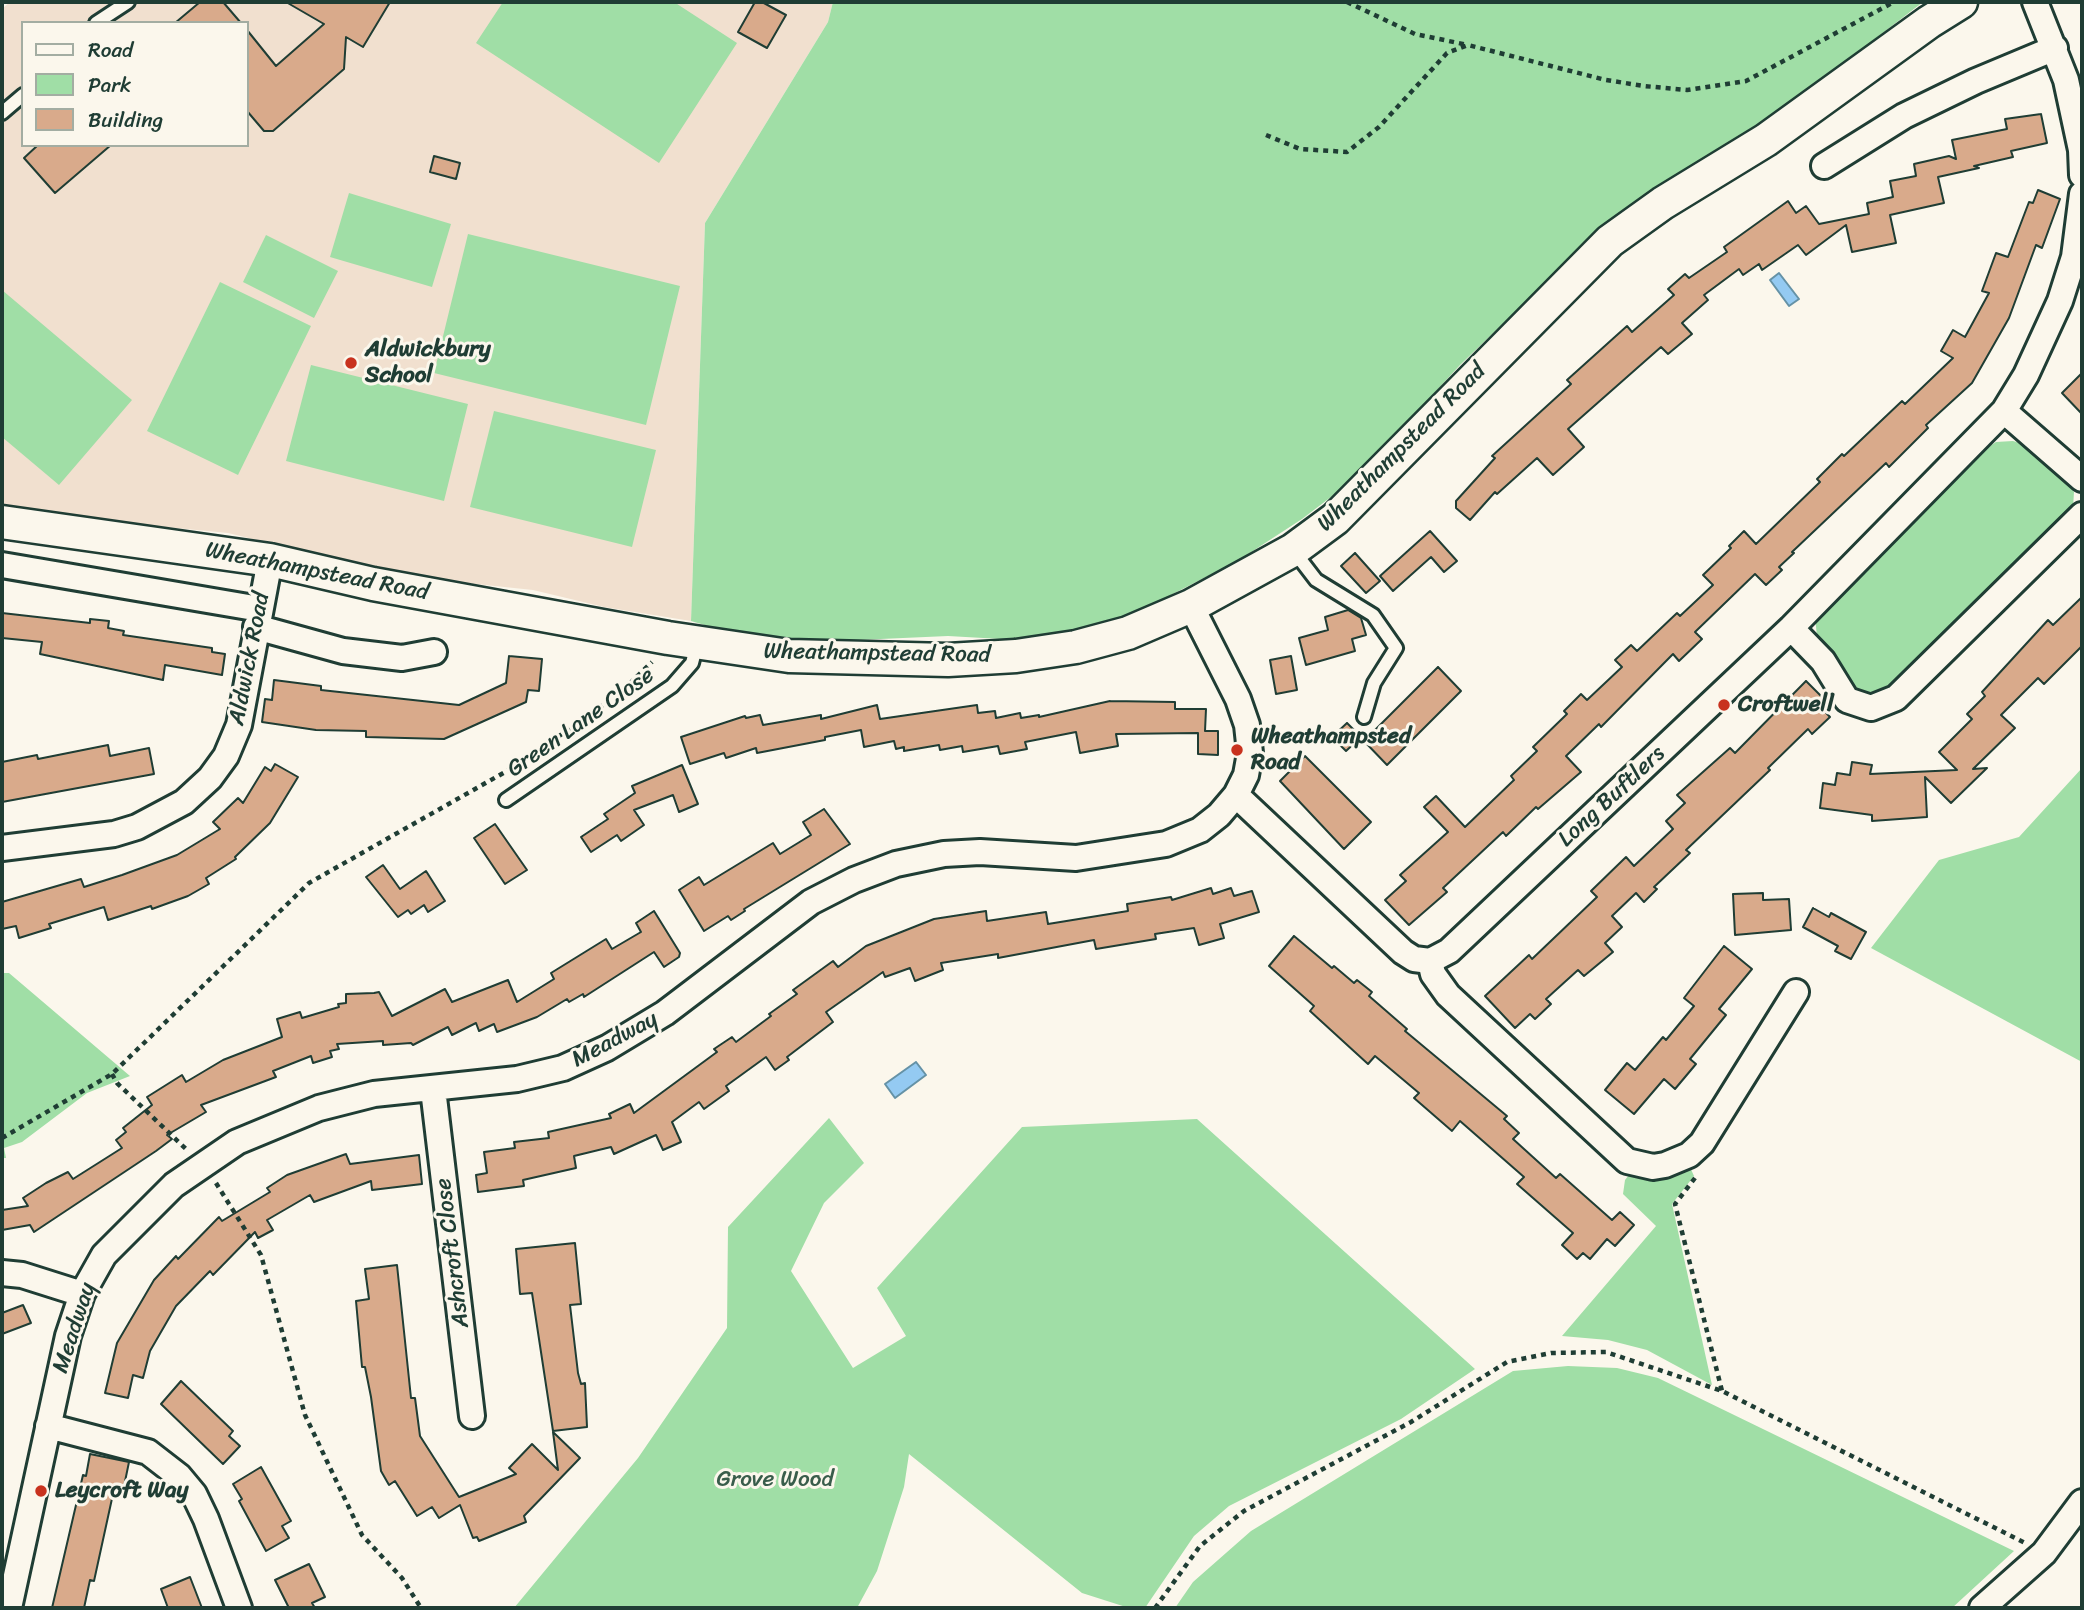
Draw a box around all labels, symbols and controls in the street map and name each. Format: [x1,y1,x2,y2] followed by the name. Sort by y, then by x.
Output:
[21,21,248,147] legend
[88,31,133,69] text: Road
[88,66,131,104] text: Park
[88,101,163,139] text: Building
[365,336,491,390] place label: Aldwickbury School
[343,355,359,371] marker: Aldwickbury School
[1312,358,1492,538] street label: Wheathampstead Road
[203,537,431,607] street label: Wheathampstead Road
[224,590,276,728] street label: Aldwick Road
[763,638,991,670] street label: Wheathampstead Road
[502,662,660,784] street label: Green Lane Close
[1738,691,1834,719] place label: Croftwell
[1716,697,1732,713] marker: Croftwell
[1251,723,1411,777] place label: Wheathampsted Road
[1553,741,1671,853] street label: Long Buftlers
[1229,742,1245,758] marker: Wheathampsted Road
[567,1006,663,1074] street label: Meadway
[430,1177,476,1329] street label: Ashcroft Close
[47,1279,103,1377] street label: Meadway
[716,1466,834,1494] park label: Grove Wood
[55,1477,189,1505] place label: Leycroft Way
[33,1483,49,1499] marker: Leycroft Way

